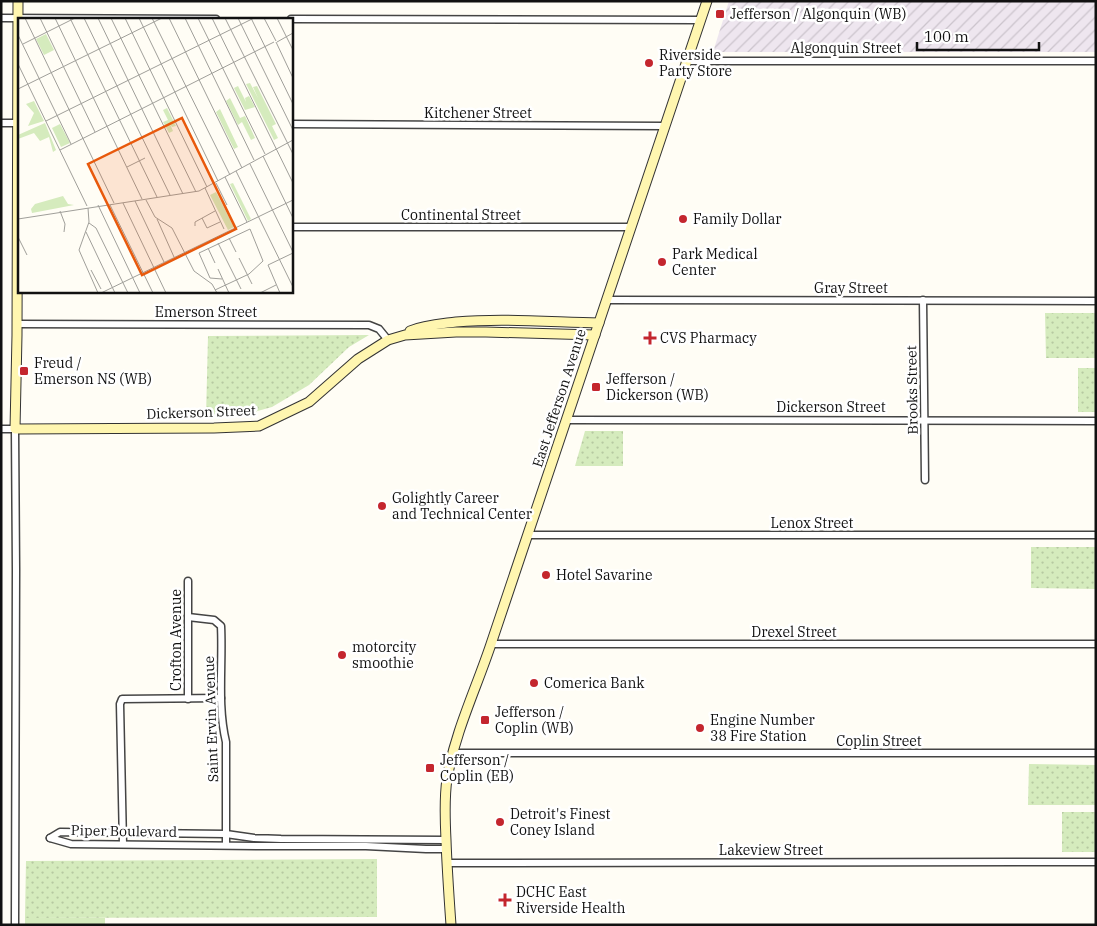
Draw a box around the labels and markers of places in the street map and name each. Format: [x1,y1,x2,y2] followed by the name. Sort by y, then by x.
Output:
[730,5,906,23] place label: Jefferson / Algonquin (WB)
[714,8,726,20] marker: Jefferson / Algonquin (WB)
[659,46,732,80] place label: Riverside Party Store
[643,57,655,69] marker: Riverside Party Store
[693,210,782,228] place label: Family Dollar
[677,213,689,225] marker: Family Dollar
[672,245,758,279] place label: Park Medical Center
[656,256,668,268] marker: Park Medical Center
[660,329,757,347] place label: CVS Pharmacy
[644,332,656,344] marker: CVS Pharmacy
[34,354,152,388] place label: Freud / Emerson NS (WB)
[18,365,30,377] marker: Freud / Emerson NS (WB)
[606,370,709,404] place label: Jefferson / Dickerson (WB)
[590,381,602,393] marker: Jefferson / Dickerson (WB)
[392,489,533,523] place label: Golightly Career and Technical Center
[376,500,388,512] marker: Golightly Career and Technical Center
[556,566,653,584] place label: Hotel Savarine
[540,569,552,581] marker: Hotel Savarine
[352,638,417,672] place label: motorcity smoothie
[336,649,348,661] marker: motorcity smoothie
[544,674,645,692] place label: Comerica Bank
[528,677,540,689] marker: Comerica Bank
[495,703,574,737] place label: Jefferson / Coplin (WB)
[710,711,816,745] place label: Engine Number 38 Fire Station
[479,714,491,726] marker: Jefferson / Coplin (WB)
[694,722,706,734] marker: Engine Number 38 Fire Station
[440,751,514,785] place label: Jefferson / Coplin (EB)
[424,762,436,774] marker: Jefferson / Coplin (EB)
[510,805,611,839] place label: Detroit's Finest Coney Island
[494,816,506,828] marker: Detroit's Finest Coney Island
[516,883,626,917] place label: DCHC East Riverside Health
[498,893,512,907] marker: DCHC East Riverside Health

